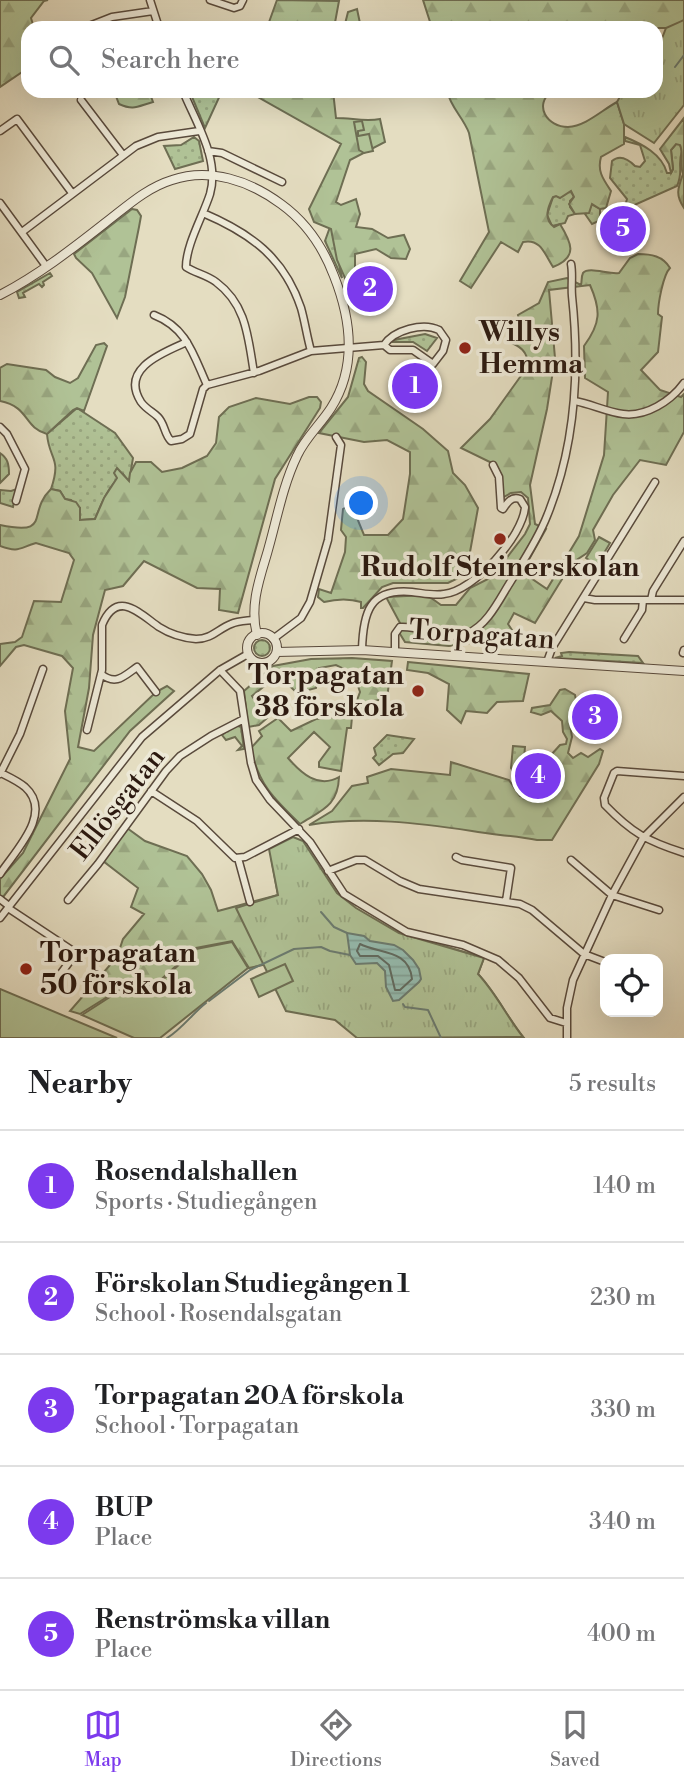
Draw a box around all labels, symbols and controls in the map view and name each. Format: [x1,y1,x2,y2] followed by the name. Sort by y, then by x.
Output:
[21,21,663,98] search box
[45,41,83,79] icon: search
[101,44,240,76] text: Search here
[600,203,646,255] pin: 5
[347,263,393,315] pin: 2
[478,315,584,382] place label: Willys Hemma
[457,340,473,356] marker: Willys Hemma
[392,360,438,412] pin: 1
[344,486,378,520] your location
[492,531,508,547] marker: Rudolf Steinerskolan
[361,550,640,585] place label: Rudolf Steinerskolan
[408,612,556,658] street label: Torpagatan
[248,658,405,725] place label: Torpagatan 38 förskola
[410,683,426,699] marker: Torpagatan 38 förskola
[572,691,618,743] pin: 3
[63,740,173,868] street label: Ellösgatan
[515,750,561,802] pin: 4
[40,936,196,1003] place label: Torpagatan 50 förskola
[600,954,663,1017] map controls
[600,954,663,1017] button: locate
[18,961,34,977] marker: Torpagatan 50 förskola
[28,1065,132,1103] text: Nearby
[569,1070,656,1098] text: 5 results
[95,1156,298,1188] text: Rosendalshallen
[45,1172,57,1200] text: 1
[593,1172,656,1200] text: 140 m
[95,1188,317,1216] text: Sports · Studiegången
[95,1268,410,1300] text: Förskolan Studiegången 1
[44,1284,58,1312] text: 2
[590,1284,656,1312] text: 230 m
[95,1300,342,1328] text: School · Rosendalsgatan
[95,1380,404,1412] text: Torpagatan 20A förskola
[44,1396,58,1424] text: 3
[590,1396,656,1424] text: 330 m
[95,1412,299,1440] text: School · Torpagatan
[95,1492,152,1524] text: BUP
[43,1508,59,1536] text: 4
[589,1508,656,1536] text: 340 m
[95,1524,152,1552] text: Place
[95,1604,330,1636] text: Renströmska villan
[44,1620,58,1648] text: 5
[587,1620,656,1648] text: 400 m
[95,1636,152,1664] text: Place
[84,1706,122,1772] tab: Map
[290,1706,382,1772] tab: Directions
[550,1706,600,1772] tab: Saved

